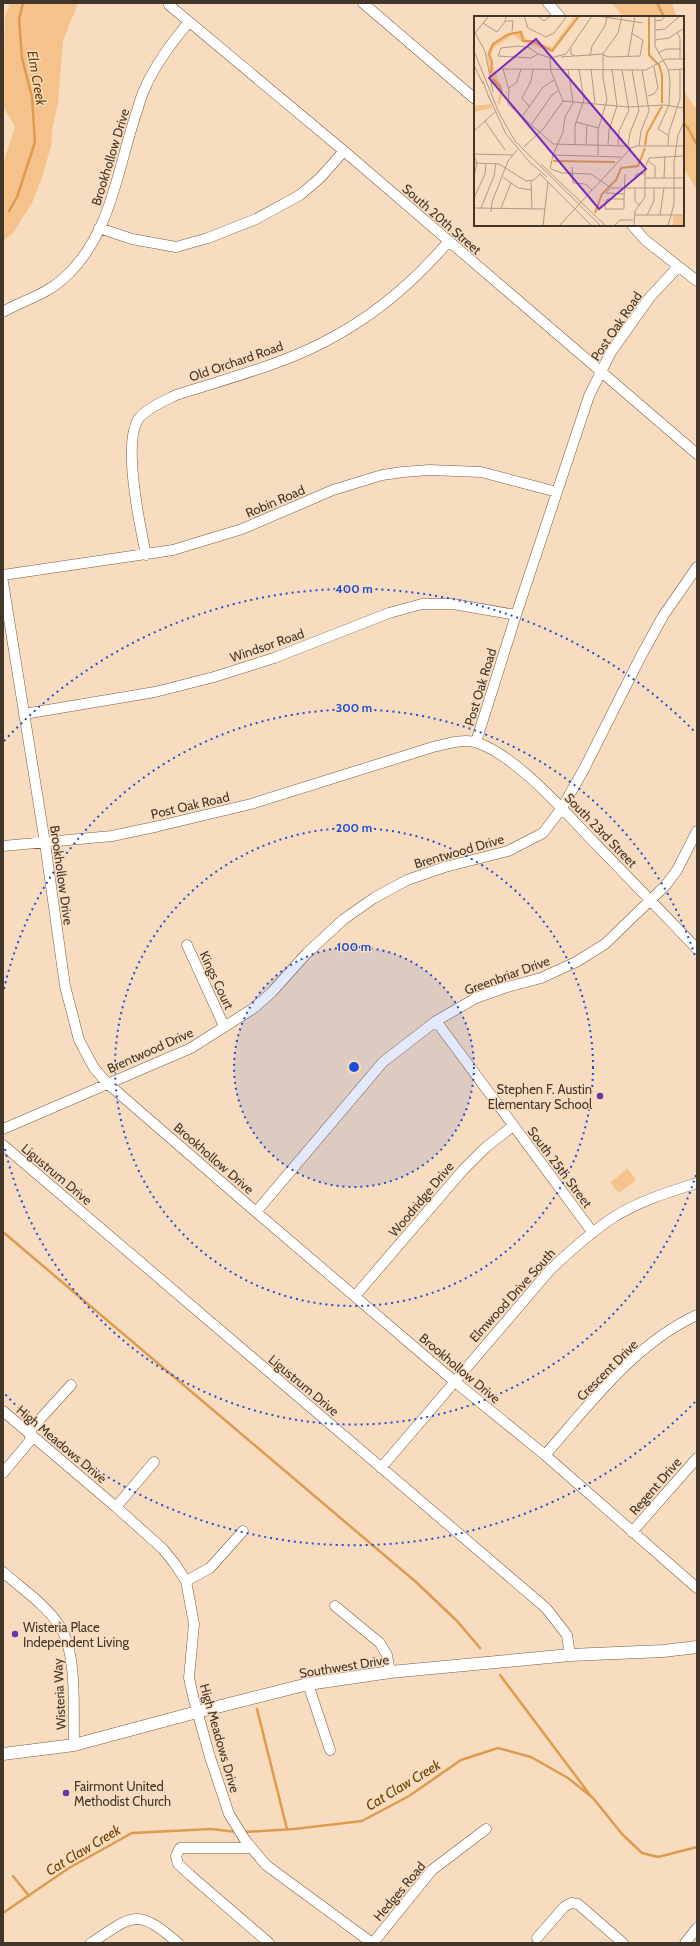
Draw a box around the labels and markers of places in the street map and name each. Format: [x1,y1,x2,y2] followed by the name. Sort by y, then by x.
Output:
[347,1060,361,1074] centre of rings
[488,1081,592,1112] place label: Stephen F. Austin Elementary School
[595,1091,605,1101] marker: Stephen F. Austin Elementary School
[23,1619,130,1650] place label: Wisteria Place Independent Living
[10,1629,20,1639] marker: Wisteria Place Independent Living
[74,1778,171,1809] place label: Fairmont United Methodist Church
[61,1788,71,1798] marker: Fairmont United Methodist Church

